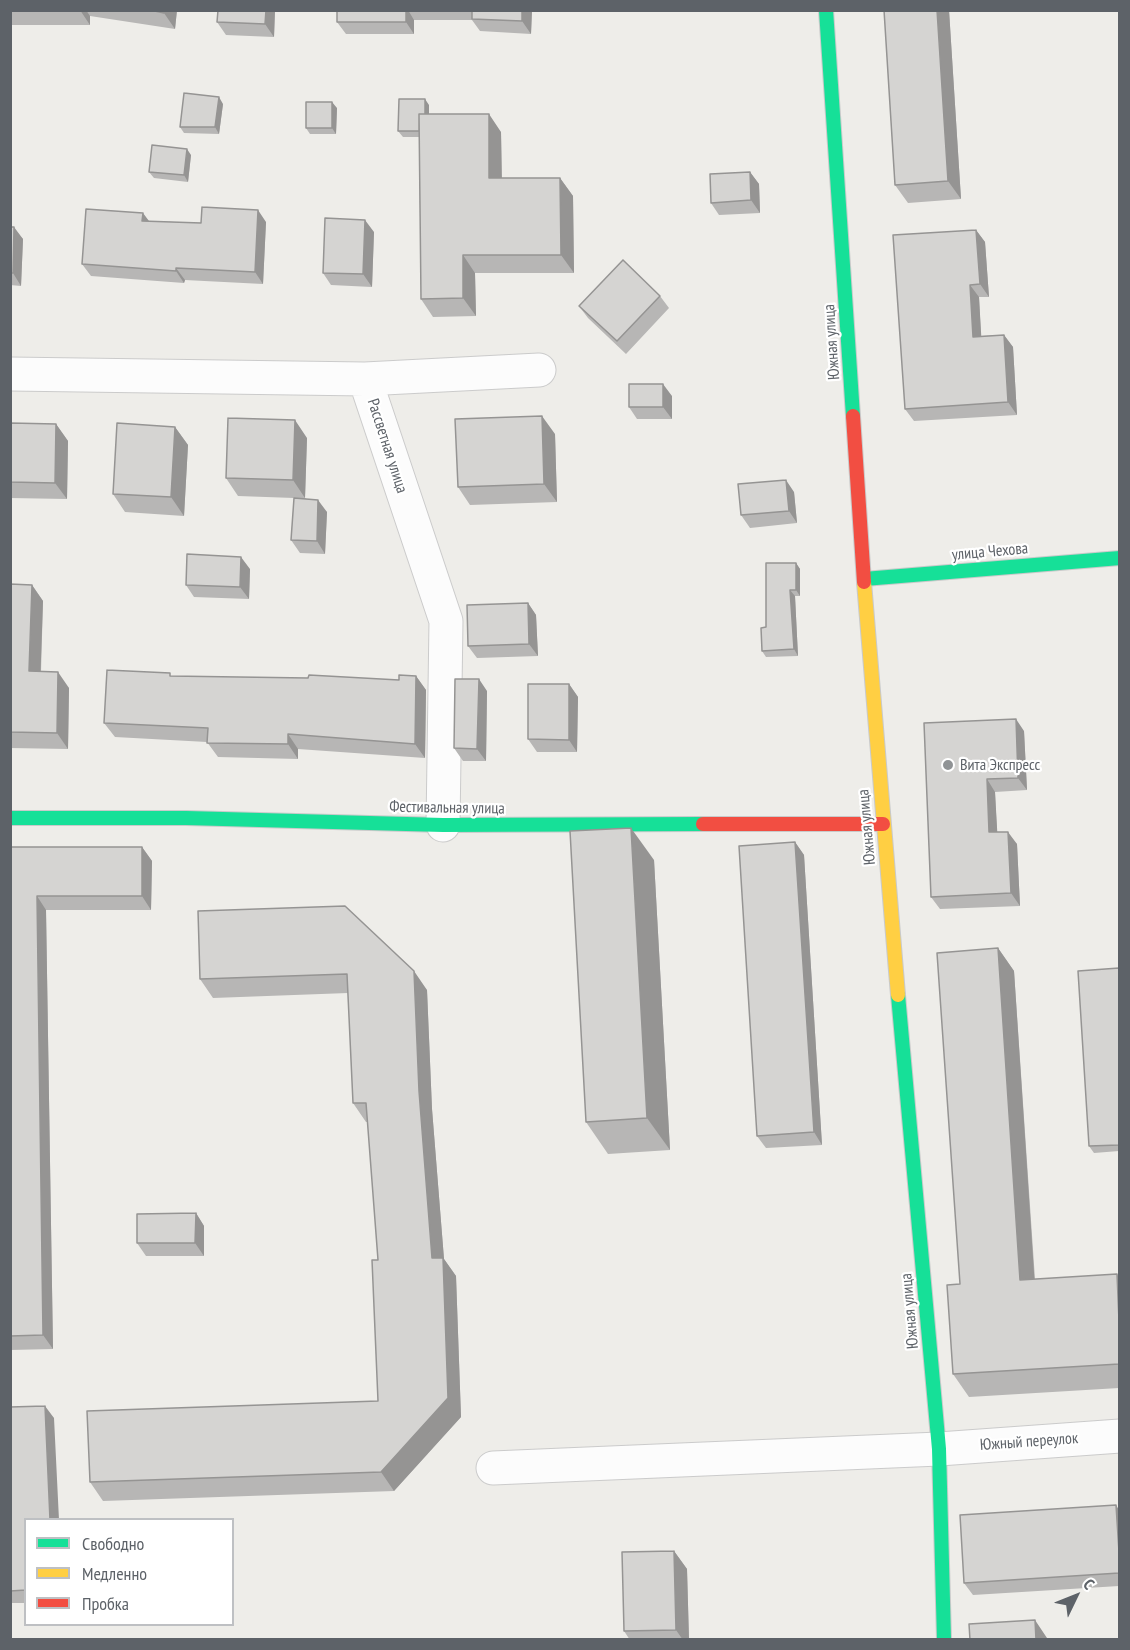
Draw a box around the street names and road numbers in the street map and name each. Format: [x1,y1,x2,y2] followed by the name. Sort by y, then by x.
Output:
[820,304,844,380] street label: Южная улица
[363,396,411,496] street label: Рассветная улица
[951,539,1029,565] street label: улица Чехова
[854,788,880,866] street label: Южная улица
[389,797,505,819] street label: Фестивальная улица
[897,1272,923,1350] street label: Южная улица
[979,1429,1079,1455] street label: Южный переулок

